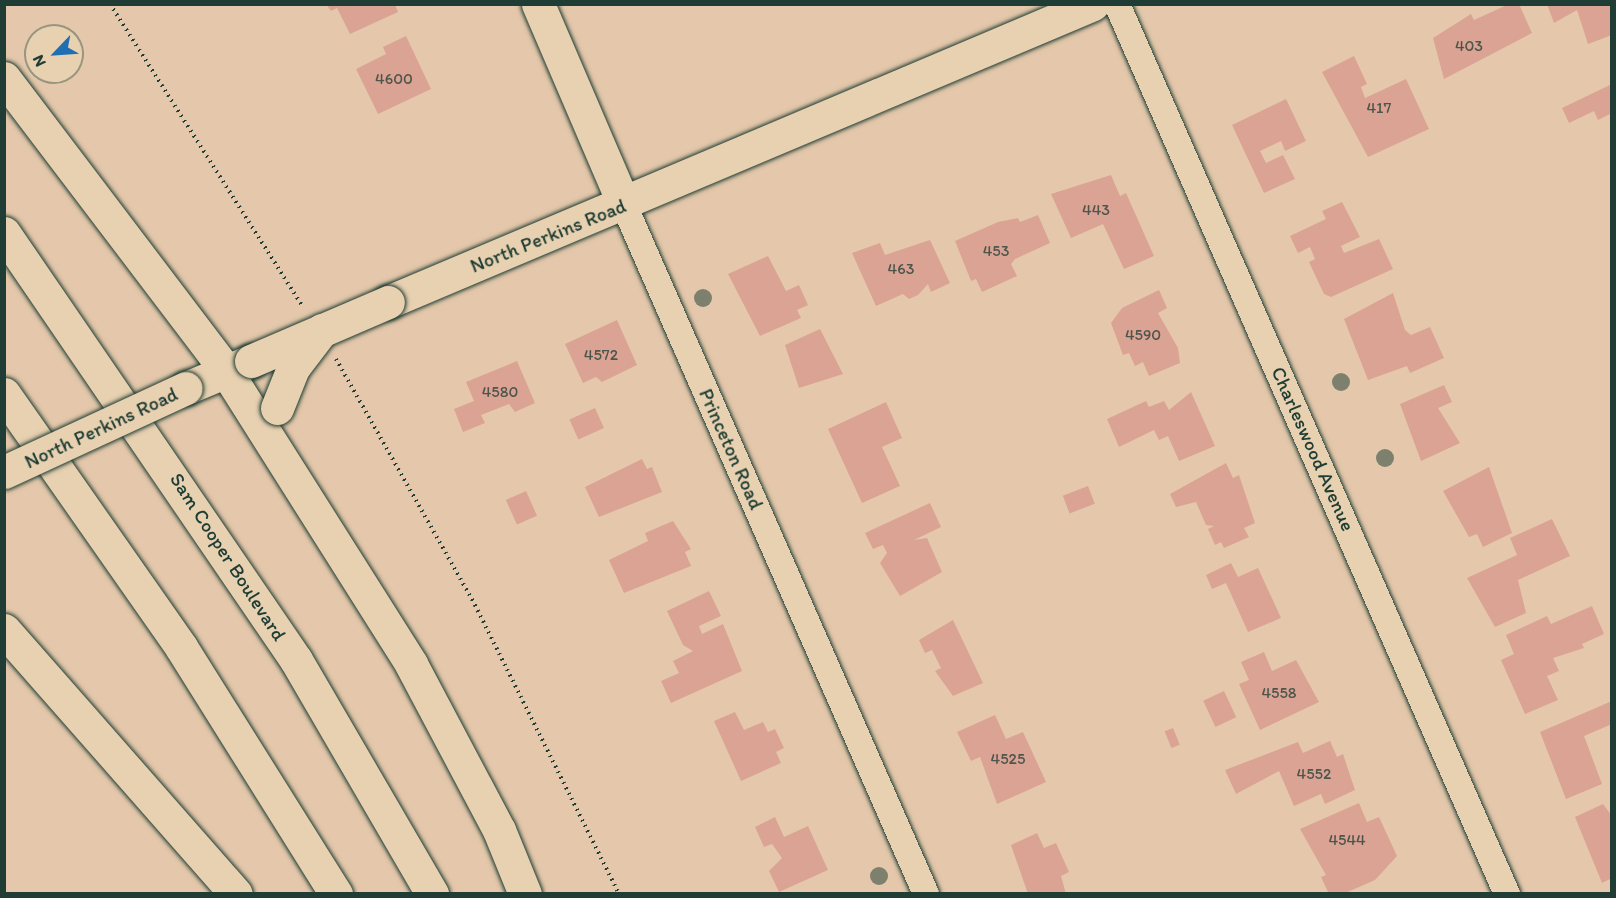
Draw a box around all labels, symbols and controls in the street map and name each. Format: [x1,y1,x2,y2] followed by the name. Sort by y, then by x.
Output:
[24,24,84,84] north arrow
[1455,36,1483,56] house number: 403
[28,52,50,70] text: N
[375,69,413,89] house number: 4600
[1367,98,1391,118] house number: 417
[467,194,629,278] street label: North Perkins Road
[1082,200,1110,220] house number: 443
[983,241,1009,261] house number: 453
[888,259,914,279] house number: 463
[1125,325,1161,345] house number: 4590
[584,345,618,365] house number: 4572
[1266,363,1360,535] street label: Charleswood Avenue
[21,382,181,474] street label: North Perkins Road
[482,382,518,402] house number: 4580
[694,385,768,513] street label: Princeton Road
[164,468,292,646] street label: Sam Cooper Boulevard
[1261,683,1297,703] house number: 4558
[991,749,1025,769] house number: 4525
[1297,764,1331,784] house number: 4552
[1328,830,1366,850] house number: 4544

